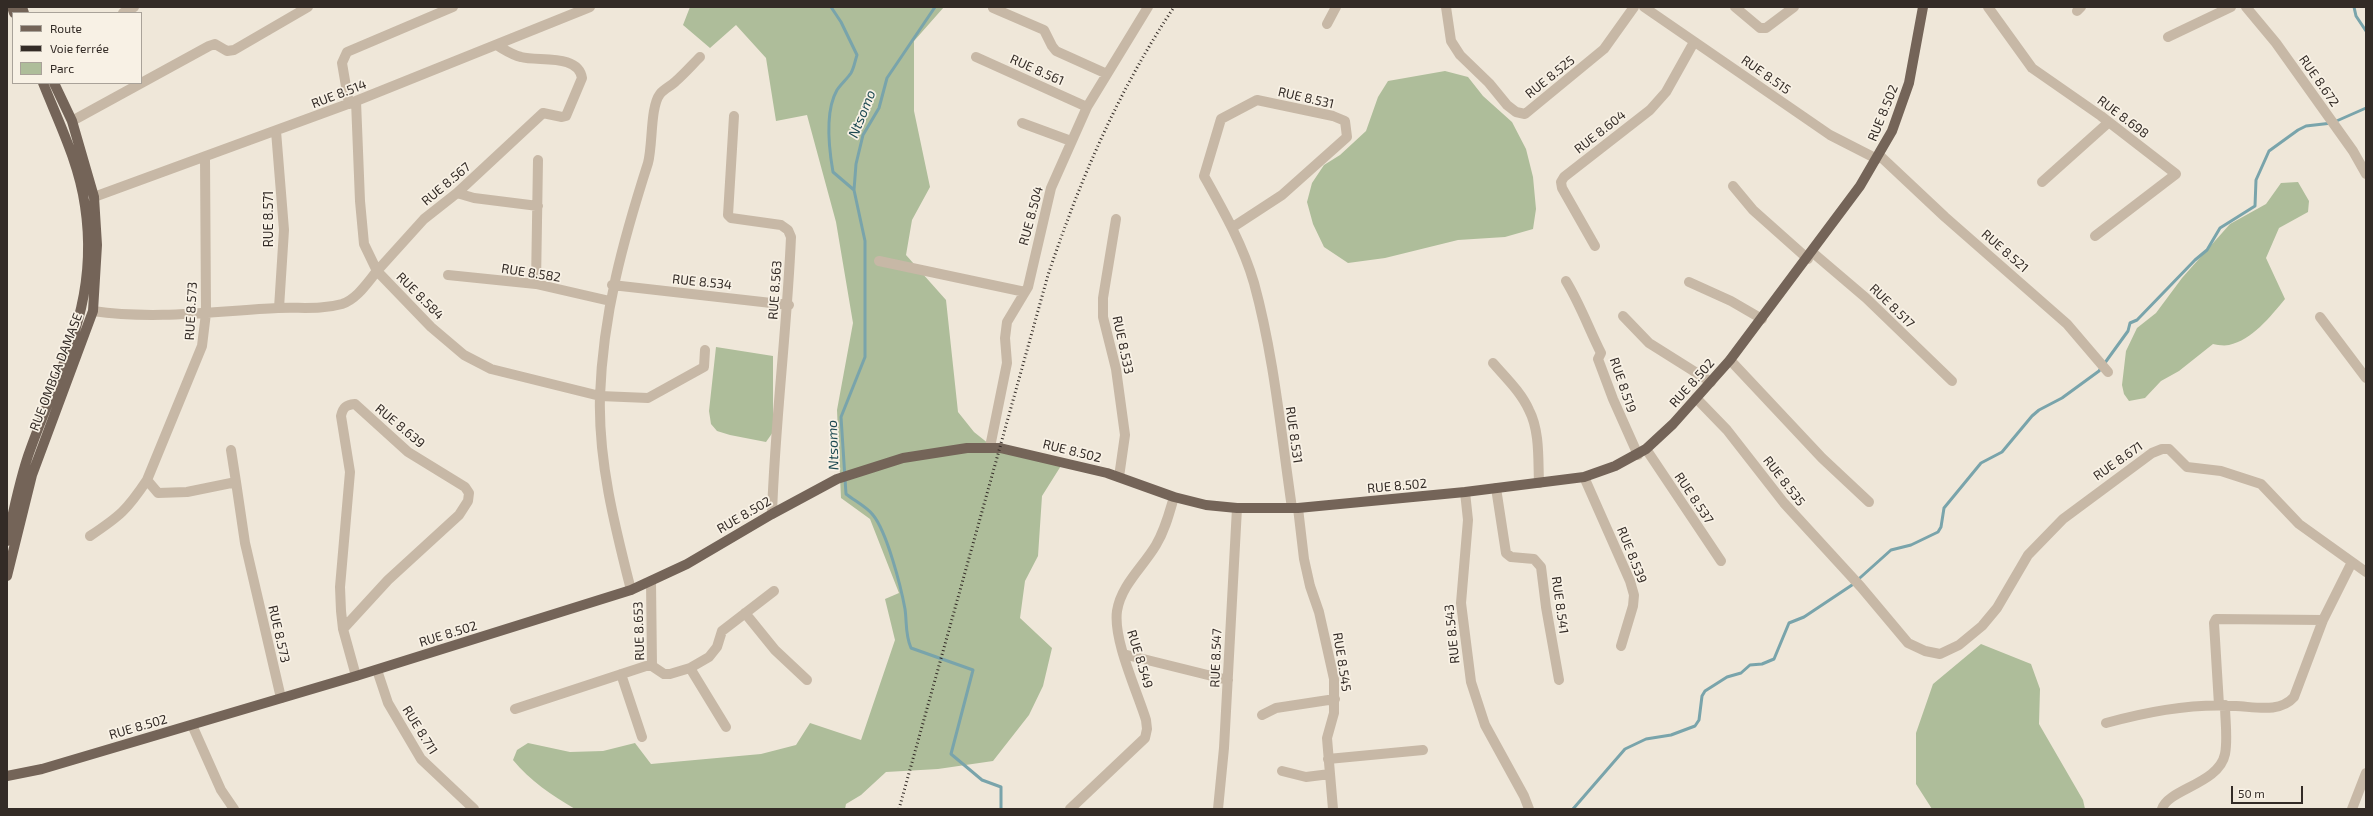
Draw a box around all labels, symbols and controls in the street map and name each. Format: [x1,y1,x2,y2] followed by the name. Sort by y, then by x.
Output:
[12,12,142,84] legend
[50,21,82,35] text: Route
[50,41,109,55] text: Voie ferrée
[1008,51,1066,89] street label: RUE 8.561
[1522,52,1578,102] street label: RUE 8.525
[1738,52,1794,98] street label: RUE 8.515
[2296,52,2342,110] street label: RUE 8.672
[50,61,74,75] text: Parc
[309,76,369,112] street label: RUE 8.514
[1865,82,1901,144] street label: RUE 8.502
[1276,84,1336,112] street label: RUE 8.531
[845,88,879,140] water label: Ntsomo
[2094,93,2152,141] street label: RUE 8.698
[1571,107,1629,157] street label: RUE 8.604
[418,159,474,209] street label: RUE 8.567
[1016,185,1046,247] street label: RUE 8.504
[261,191,277,247] street label: RUE 8.571
[1978,226,2032,276] street label: RUE 8.521
[765,260,785,320] street label: RUE 8.563
[500,261,562,285] street label: RUE 8.582
[393,269,447,323] street label: RUE 8.584
[671,271,733,293] street label: RUE 8.534
[182,281,200,341] street label: RUE 8.573
[1866,281,1918,331] street label: RUE 8.517
[26,311,86,433] street label: RUE OMBGA DAMASE
[1109,314,1137,376] street label: RUE 8.533
[1606,355,1640,415] street label: RUE 8.519
[1666,356,1718,410] street label: RUE 8.502
[372,401,428,451] street label: RUE 8.639
[1282,406,1306,464] street label: RUE 8.531
[824,420,842,470] water label: Ntsomo
[1041,436,1103,466] street label: RUE 8.502
[2090,438,2146,484] street label: RUE 8.671
[1760,453,1808,509] street label: RUE 8.535
[1671,469,1717,527] street label: RUE 8.537
[1367,476,1427,496] street label: RUE 8.502
[714,493,774,537] street label: RUE 8.502
[1614,525,1650,585] street label: RUE 8.539
[1548,575,1572,635] street label: RUE 8.541
[630,601,648,661] street label: RUE 8.653
[1441,603,1463,665] street label: RUE 8.543
[265,604,293,664] street label: RUE 8.573
[417,618,479,650] street label: RUE 8.502
[1124,628,1156,690] street label: RUE 8.549
[1207,628,1225,688] street label: RUE 8.547
[1330,631,1354,693] street label: RUE 8.545
[399,703,441,757] street label: RUE 8.711
[107,711,169,743] street label: RUE 8.502
[2233,778,2305,804] scale bar
[2238,786,2265,800] text: 50 m

